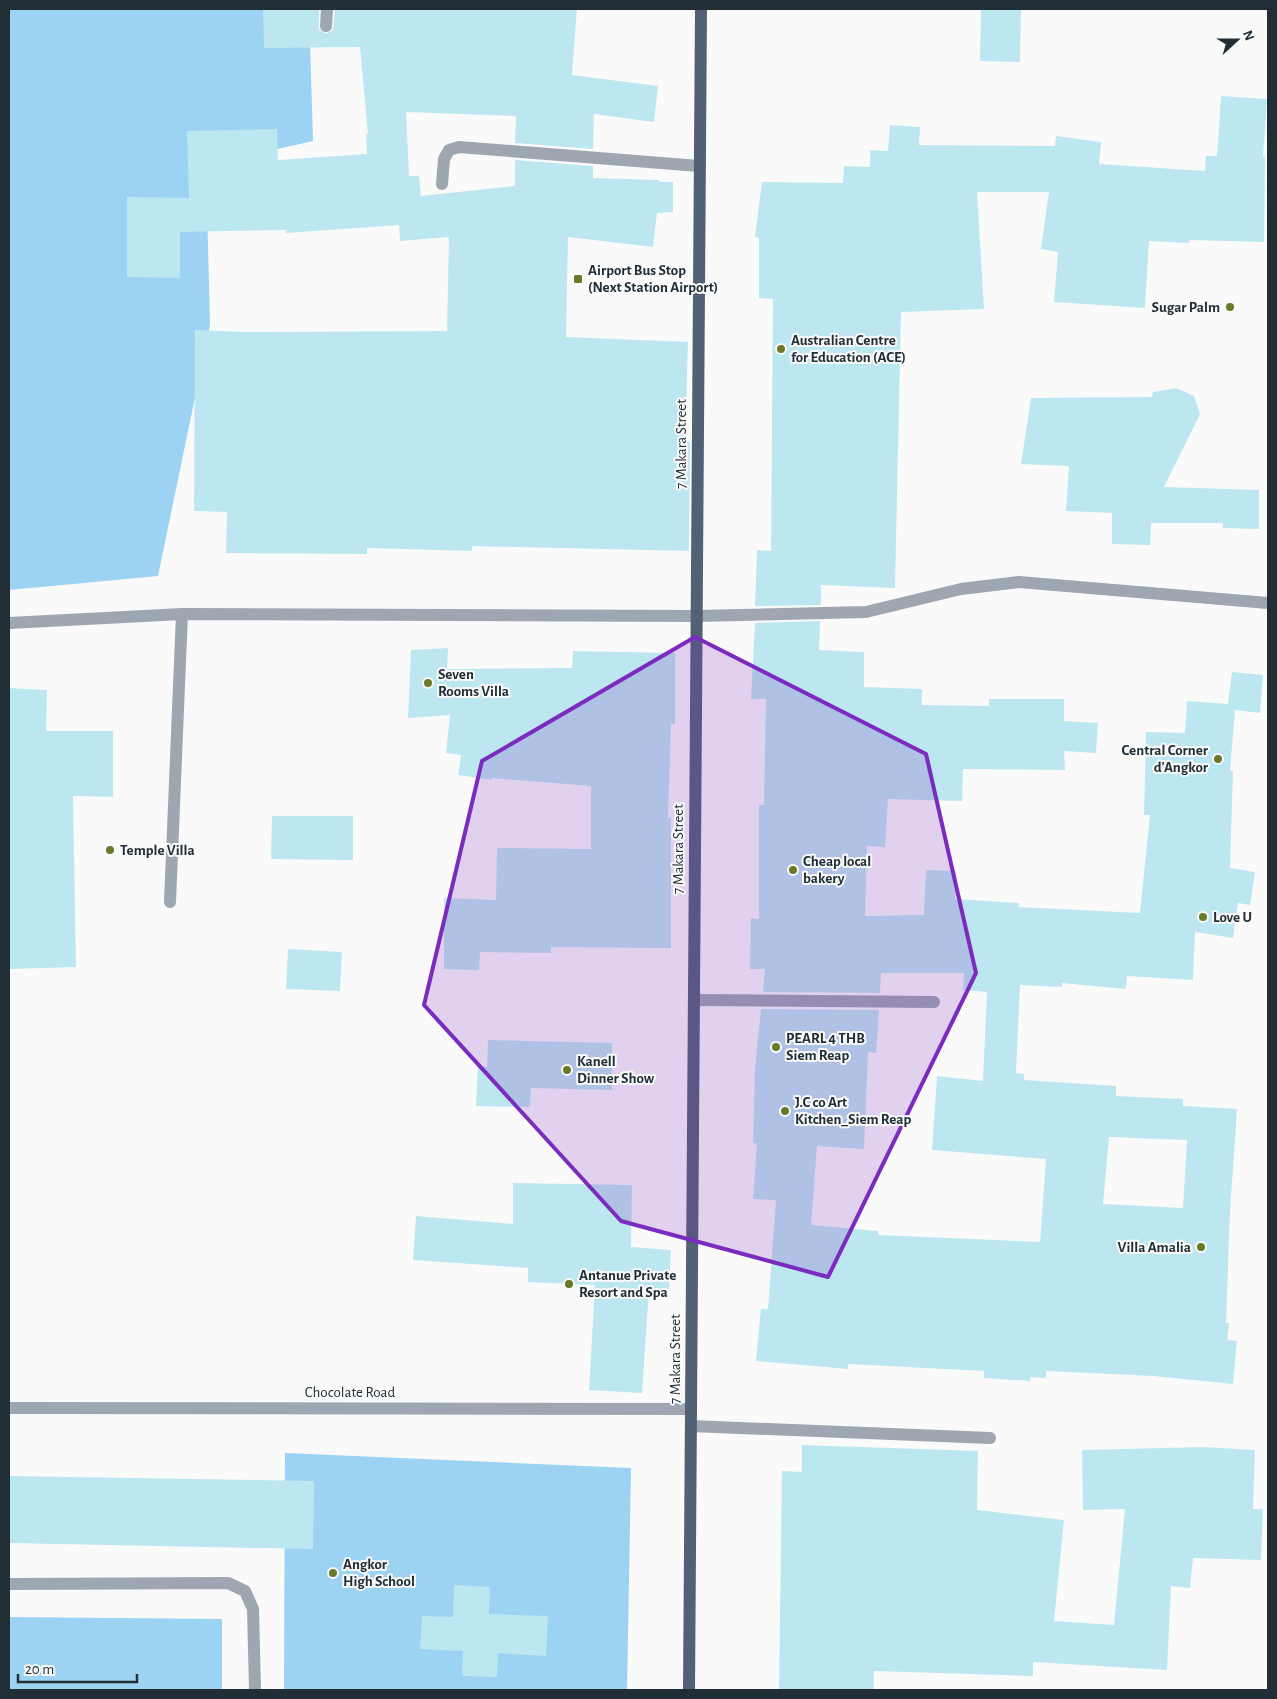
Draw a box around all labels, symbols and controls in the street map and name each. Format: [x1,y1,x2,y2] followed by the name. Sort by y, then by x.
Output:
[1212,15,1262,65] north arrow
[1240,29,1256,43] text: N
[588,263,718,295] place label: Airport Bus Stop (Next Station Airport)
[572,273,584,285] marker: Airport Bus Stop (Next Station Airport)
[1152,300,1220,315] place label: Sugar Palm
[1224,301,1236,313] marker: Sugar Palm
[791,333,906,365] place label: Australian Centre for Education (ACE)
[775,343,787,355] marker: Australian Centre for Education (ACE)
[674,399,689,489] street label: 7 Makara Street
[438,667,509,699] place label: Seven Rooms Villa
[422,677,434,689] marker: Seven Rooms Villa
[1122,743,1209,775] place label: Central Corner d'Angkor
[1212,753,1224,765] marker: Central Corner d'Angkor
[671,804,686,894] street label: 7 Makara Street
[120,843,195,858] place label: Temple Villa
[104,844,116,856] marker: Temple Villa
[803,854,871,886] place label: Cheap local bakery
[787,864,799,876] marker: Cheap local bakery
[1213,910,1252,925] place label: Love U
[1197,911,1209,923] marker: Love U
[786,1031,865,1063] place label: PEARL 4 THB Siem Reap
[770,1041,782,1053] marker: PEARL 4 THB Siem Reap
[577,1054,655,1086] place label: Kanell Dinner Show
[561,1064,573,1076] marker: Kanell Dinner Show
[795,1095,912,1127] place label: J.C co Art Kitchen_Siem Reap
[779,1105,791,1117] marker: J.C co Art Kitchen_Siem Reap
[1118,1240,1191,1255] place label: Villa Amalia
[1195,1241,1207,1253] marker: Villa Amalia
[579,1268,676,1300] place label: Antanue Private Resort and Spa
[563,1278,575,1290] marker: Antanue Private Resort and Spa
[668,1314,683,1404] street label: 7 Makara Street
[305,1385,395,1400] street label: Chocolate Road
[343,1557,415,1589] place label: Angkor High School
[327,1567,339,1579] marker: Angkor High School
[18,1652,136,1684] scale bar
[25,1662,54,1677] text: 20 m

